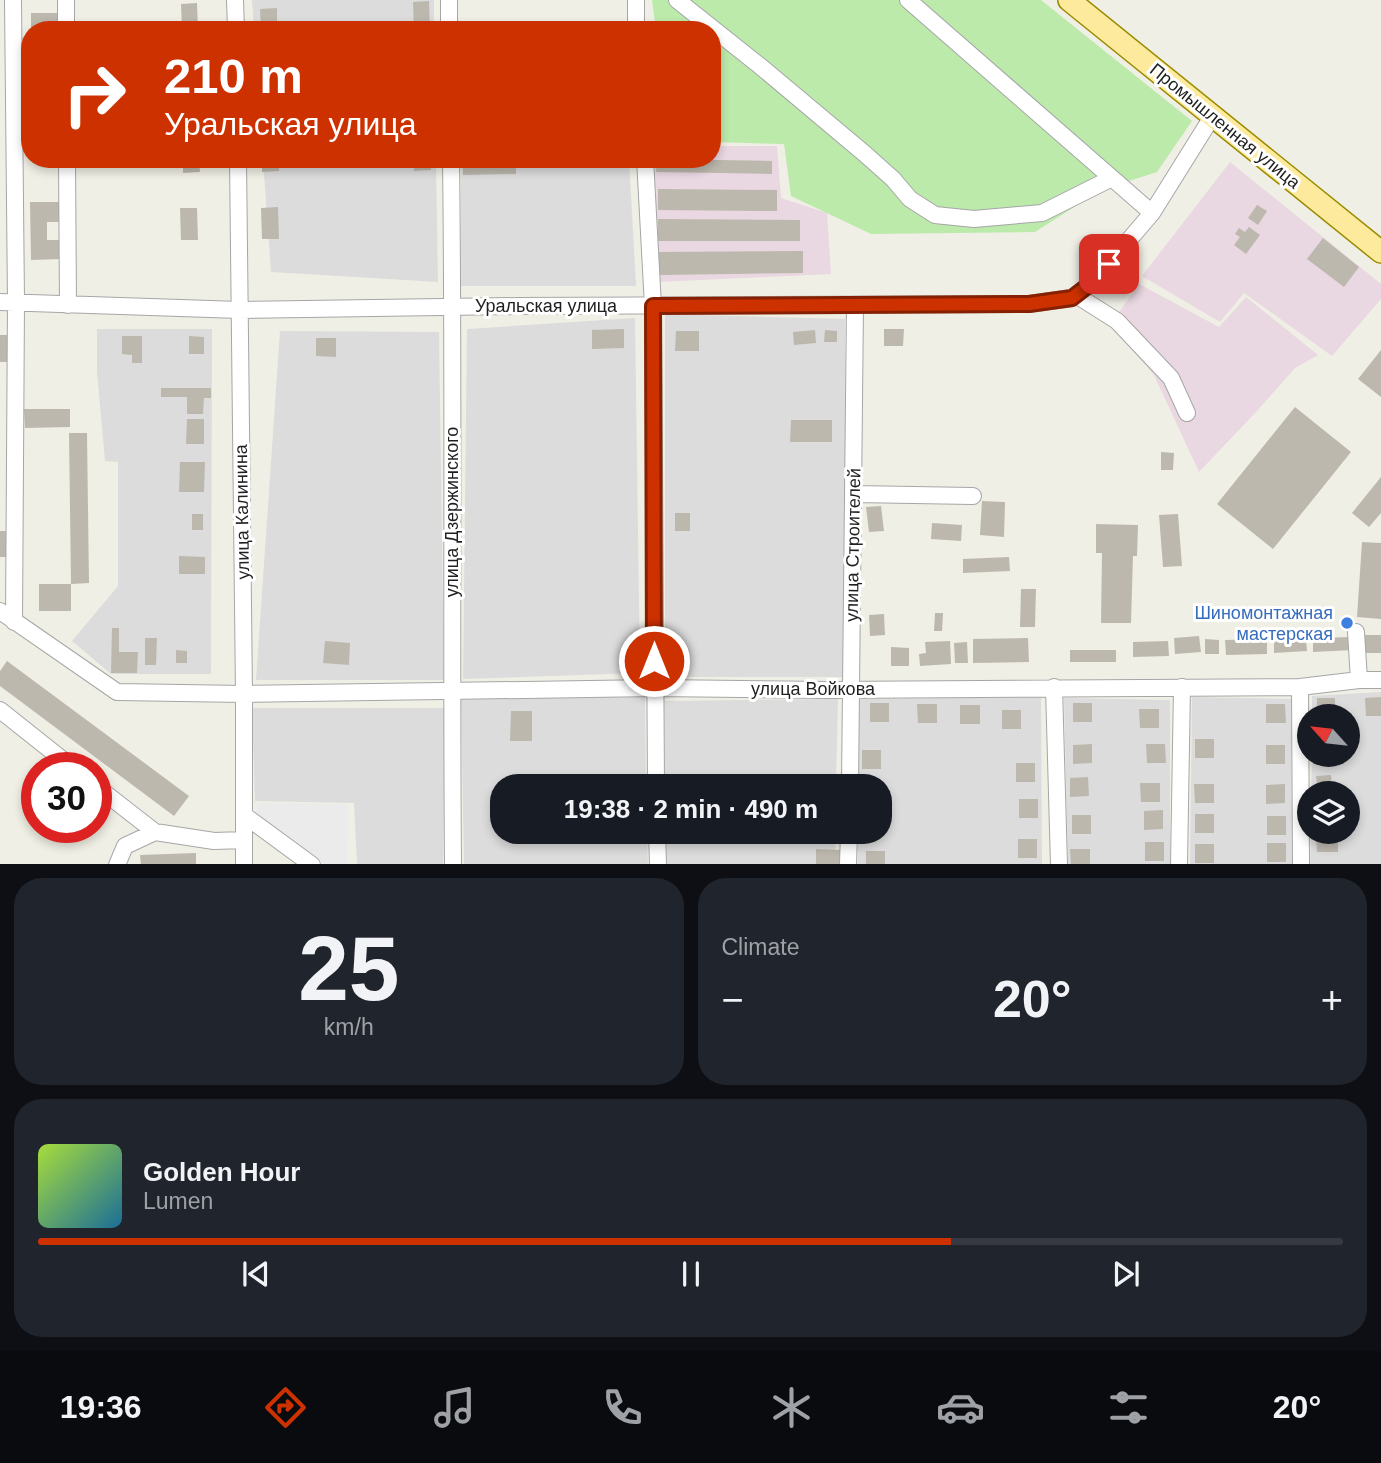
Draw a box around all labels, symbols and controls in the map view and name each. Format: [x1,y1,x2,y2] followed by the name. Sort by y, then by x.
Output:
[49,49,140,140] icon: right
[164,49,303,103] text: 210 m
[1146,59,1305,193] street label: Промышленная улица
[164,106,417,142] text: Уральская улица
[1079,234,1139,294] pin
[1090,245,1128,283] icon: arrive
[475,296,618,316] street label: Уральская улица
[442,427,462,597] street label: улица Дзержинского
[231,443,253,580] street label: улица Калинина
[842,468,864,622] street label: улица Строителей
[1194,603,1333,644] place label: Шиномонтажная мастерская
[1339,615,1355,631] marker: Шиномонтажная мастерская
[617,624,691,698] position arrow
[751,679,876,699] street label: улица Войкова
[1297,704,1360,766] north arrow
[1297,704,1360,844] map controls
[21,752,112,843] speed limit sign: 30
[1297,781,1360,844] button: layers
[564,794,818,824] text: 19:38 · 2 min · 490 m
[298,918,399,1019] text: 25
[722,934,799,960] text: Climate
[993,970,1072,1028] text: 20°
[722,979,744,1021] text: −
[1321,979,1343,1021] text: +
[324,1014,374,1040] text: km/h
[143,1157,300,1187] text: Golden Hour
[143,1188,213,1214] text: Lumen
[237,1255,275,1293] icon: previous
[672,1255,710,1293] icon: pause
[1107,1255,1145,1293] icon: next
[261,1383,310,1432] icon: directions
[430,1383,479,1432] icon: music
[598,1383,647,1432] icon: phone
[767,1383,816,1432] icon: climate
[936,1383,985,1432] icon: car
[1104,1383,1153,1432] icon: filters
[60,1389,142,1425] text: 19:36
[1273,1389,1321,1425] text: 20°

